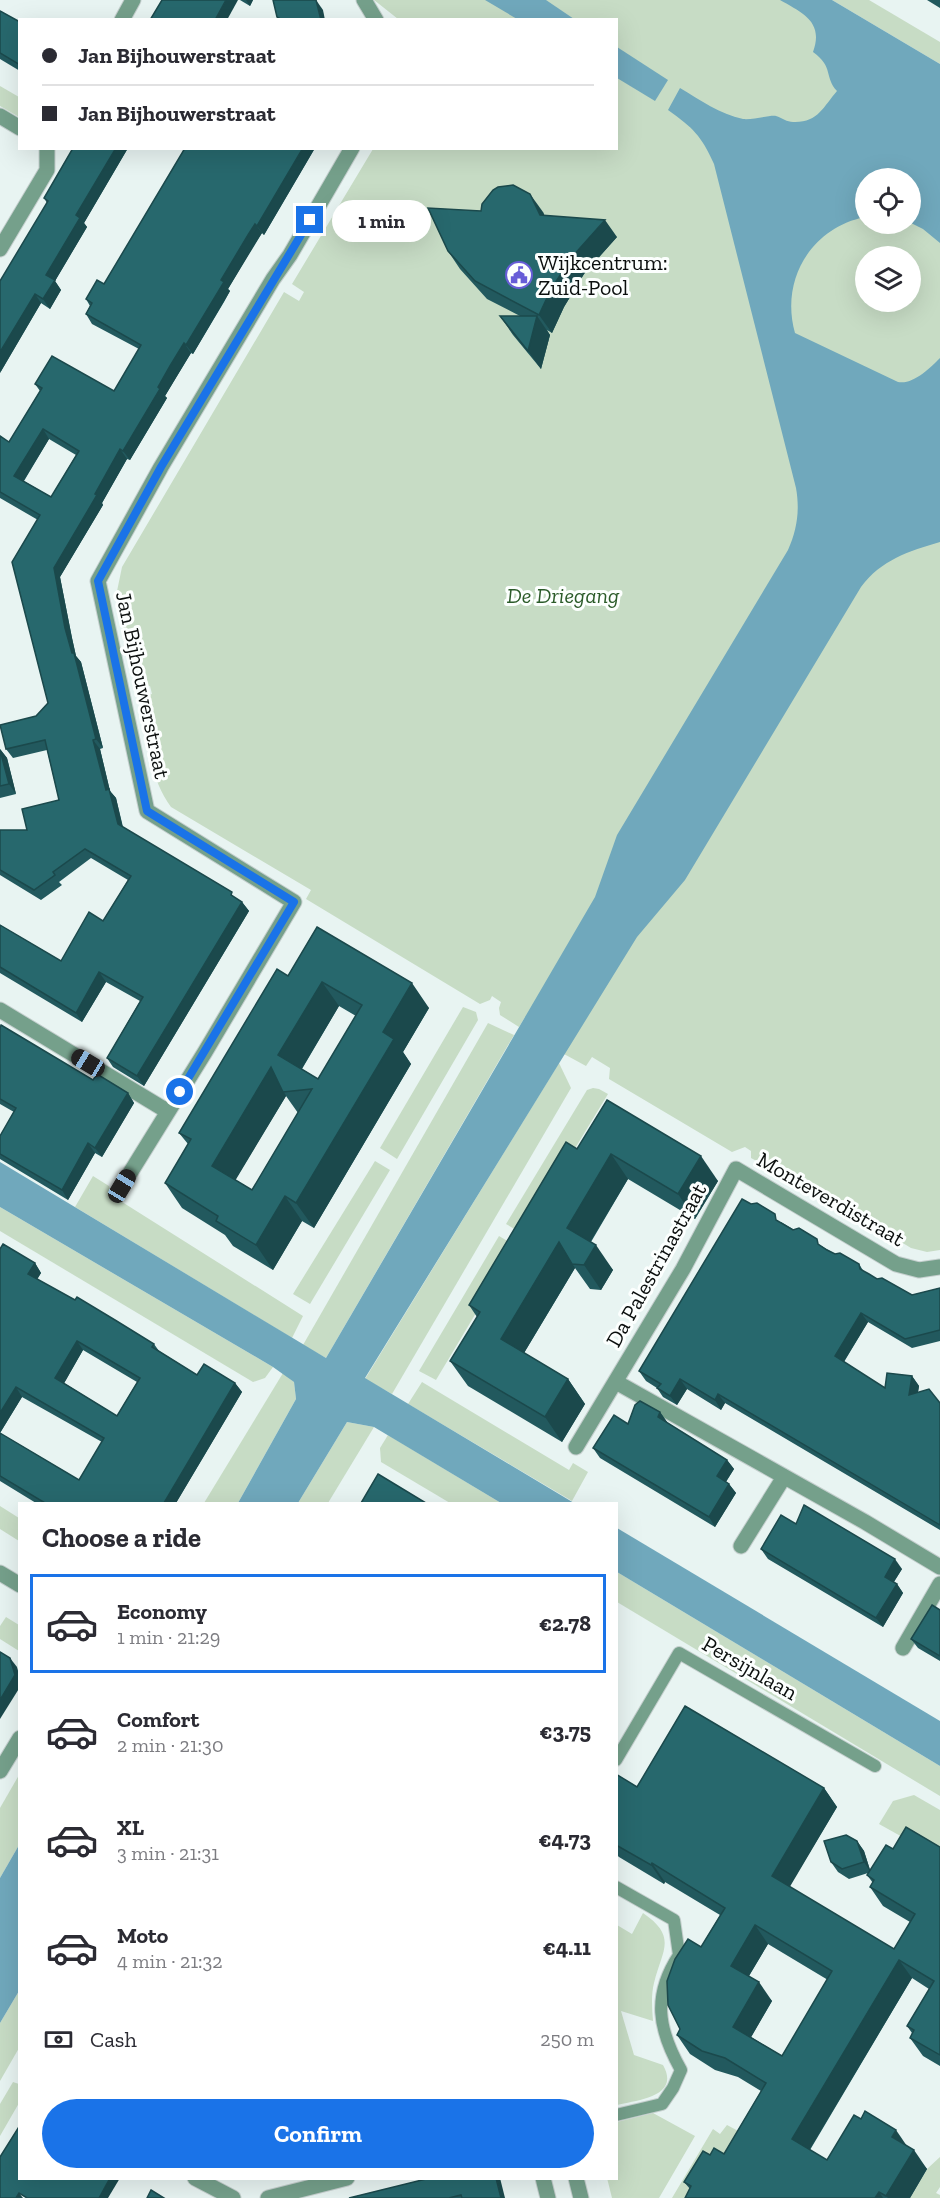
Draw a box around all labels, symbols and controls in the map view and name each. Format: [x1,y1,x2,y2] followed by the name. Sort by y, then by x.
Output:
[78,42,276,69] text: Jan Bijhouwerstraat
[78,100,276,127] text: Jan Bijhouwerstraat
[855,168,921,312] map controls
[855,168,921,234] button: locate
[331,199,430,241] callout: 1 min
[296,206,323,233] route end
[358,209,405,233] text: 1 min
[855,246,921,312] button: layers
[538,249,668,301] place label: Wijkcentrum: Zuid-Pool
[504,260,534,290] public building icon: Wijkcentrum: Zuid-Pool
[507,582,620,609] park label: De Driegang
[110,589,176,782] street label: Jan Bijhouwerstraat
[68,1046,108,1080] car
[166,1078,193,1105] route start
[752,1146,910,1253] street label: Monteverdistraat
[105,1166,139,1206] car
[600,1178,713,1352] street label: Da Palestrinastraat
[42,1522,201,1554] text: Choose a ride
[45,1597,99,1651] icon: car
[117,1598,207,1625] text: Economy
[539,1610,591,1637] text: €2.78
[117,1625,220,1649] text: 1 min · 21:29
[698,1630,803,1706] street label: Persijnlaan
[45,1705,99,1759] icon: car
[117,1706,199,1733] text: Comfort
[539,1718,591,1745] text: €3.75
[117,1733,223,1757] text: 2 min · 21:30
[45,1813,99,1867] icon: car
[117,1814,144,1841] text: XL
[538,1826,591,1853] text: €4.73
[117,1841,219,1865] text: 3 min · 21:31
[45,1921,99,1975] icon: car
[117,1922,168,1949] text: Moto
[543,1934,591,1961] text: €4.11
[117,1949,223,1973] text: 4 min · 21:32
[42,2023,75,2056] icon: cash
[90,2026,137,2053] text: Cash
[540,2027,594,2051] text: 250 m
[42,2099,594,2168] button: Confirm

